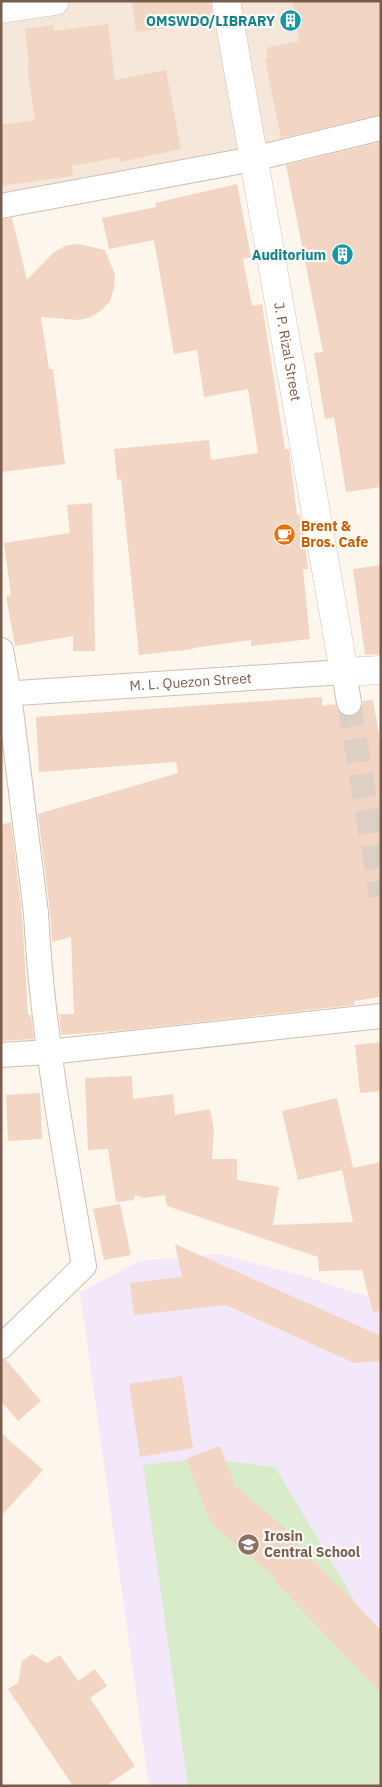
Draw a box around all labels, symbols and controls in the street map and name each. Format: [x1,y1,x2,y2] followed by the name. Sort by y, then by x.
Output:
[279,9,303,33] building icon: OMSWDO/LIBRARY
[146,12,275,30] place label: OMSWDO/LIBRARY
[330,243,354,267] building icon: Auditorium
[252,246,326,264] place label: Auditorium
[270,301,305,403] street label: J. P. Rizal Street
[301,517,368,551] place label: Brent & Bros. Cafe
[273,522,297,546] cafe icon: Brent & Bros. Cafe
[129,669,252,695] street label: M. L. Quezon Street
[264,1527,360,1561] place label: Irosin Central School
[236,1532,260,1556] school or university icon: Irosin Central School

